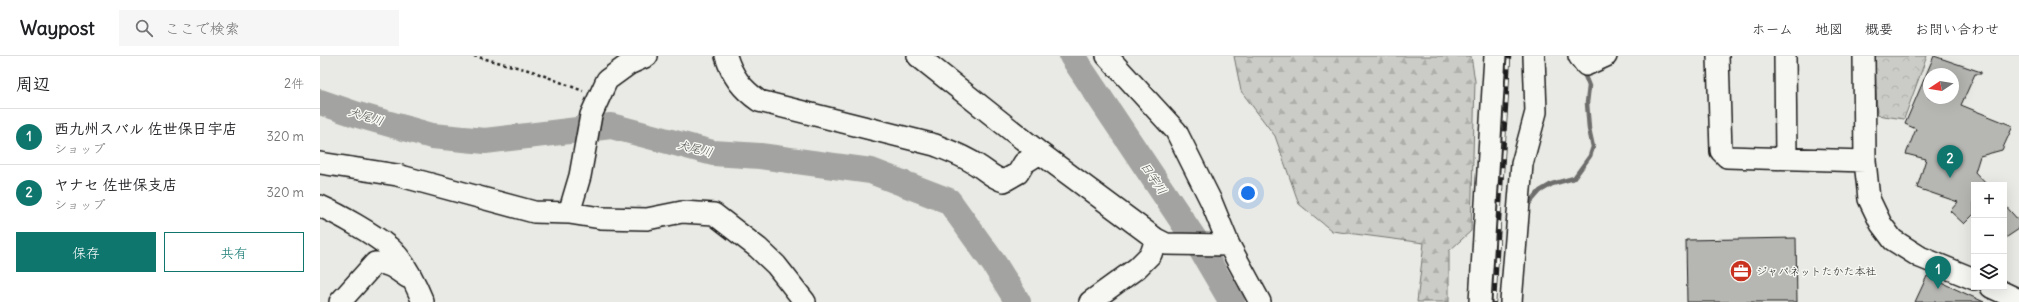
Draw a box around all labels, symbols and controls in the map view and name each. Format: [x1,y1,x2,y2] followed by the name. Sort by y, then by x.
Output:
[119,10,399,46] search box
[20,16,95,40] text: Waypost
[133,17,155,39] icon: search
[165,19,240,38] text: ここで検索
[1752,20,1793,38] text: ホーム
[1815,20,1843,38] text: 地図
[1865,20,1893,38] text: 概要
[1915,20,1999,38] text: お問い合わせ
[1923,68,1959,104] north arrow
[16,73,50,95] text: 周辺
[284,75,304,92] text: 2件
[347,104,385,128] water label: 犬尾川
[54,119,238,138] text: 西九州スバル 佐世保日宇店
[26,128,32,145] text: 1
[266,128,304,145] text: 320 m
[676,136,714,160] water label: 犬尾川
[54,140,105,157] text: ショップ
[1937,145,1963,178] pin: 2
[1138,159,1170,197] water label: 日宇川
[54,175,178,194] text: ヤナセ 佐世保支店
[1971,182,2007,290] map controls
[1971,182,2007,218] button: +
[1238,183,1258,203] your location
[25,184,33,201] text: 2
[266,184,304,201] text: 320 m
[54,196,105,213] text: ショップ
[1971,218,2007,254] button: −
[16,232,156,272] button: 保存
[164,232,304,272] button: 共有
[1971,254,2007,290] button: layers
[1925,256,1951,289] pin: 1
[1728,258,1754,284] office icon: ジャパネットたかた本社
[1756,264,1877,278] place label: ジャパネットたかた本社

